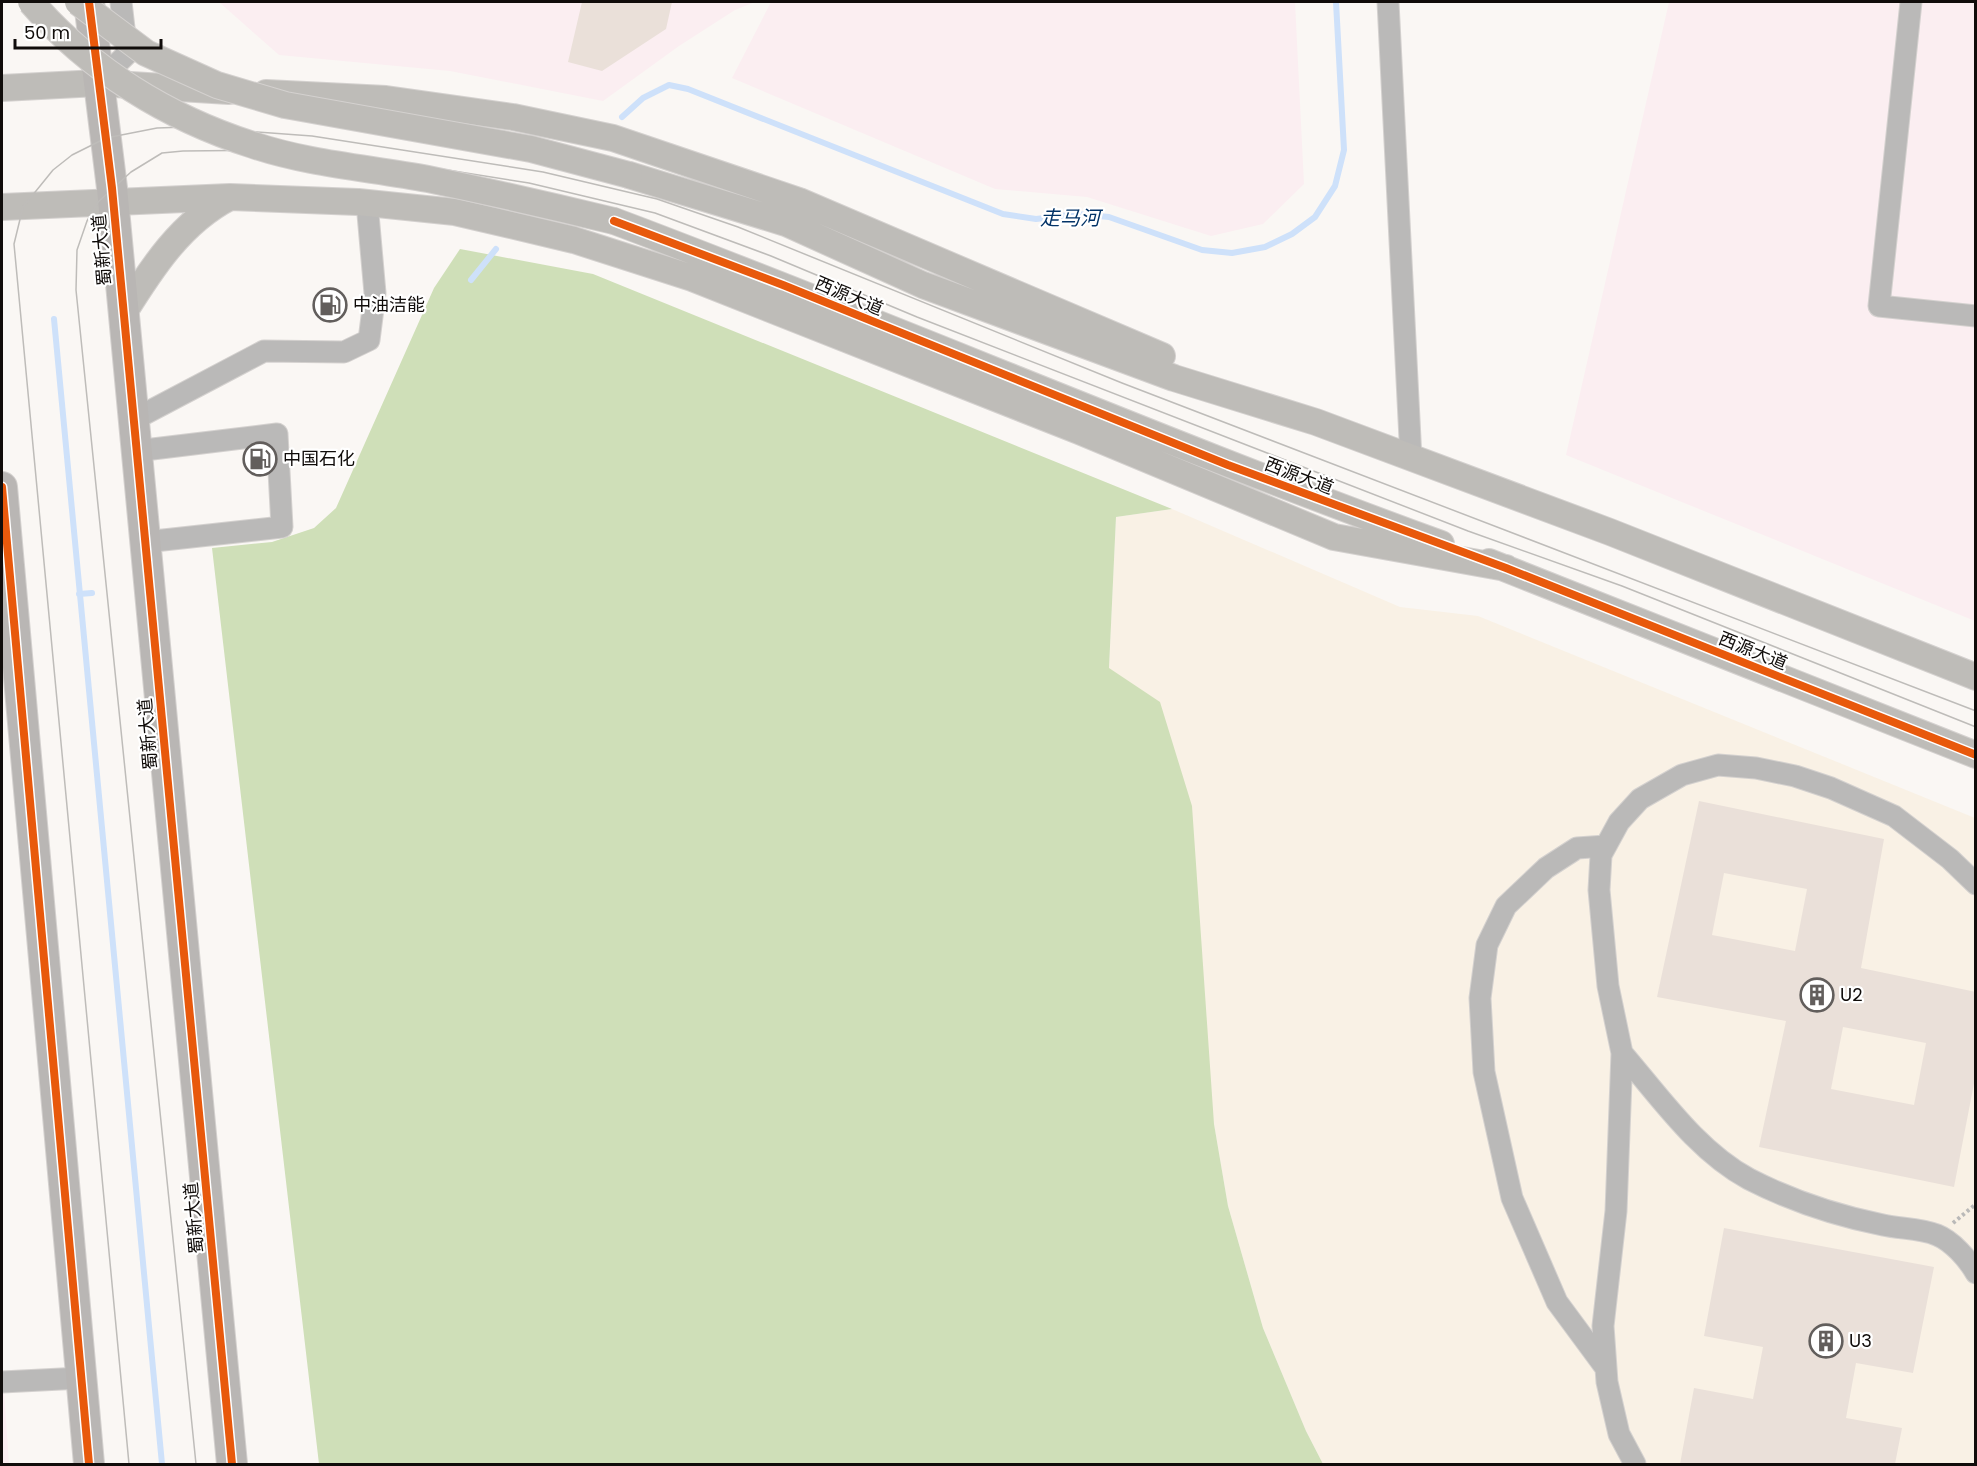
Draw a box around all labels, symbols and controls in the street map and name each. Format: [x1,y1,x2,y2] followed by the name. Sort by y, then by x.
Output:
[15,12,160,50] scale bar
[24,20,70,45] text: 50 m
[1040,204,1104,232] water label: 走马河
[86,213,117,287] street label: 蜀新大道
[811,270,887,321] street label: 西源大道
[312,287,348,323] fuel station icon: 中油洁能
[353,292,425,317] place label: 中油洁能
[242,441,278,477] fuel station icon: 中国石化
[283,446,355,471] place label: 中国石化
[1261,451,1337,500] street label: 西源大道
[1715,625,1791,676] street label: 西源大道
[132,697,163,771] street label: 蜀新大道
[1799,977,1835,1013] building icon: U2
[1840,982,1863,1007] place label: U2
[178,1181,209,1255] street label: 蜀新大道
[1808,1323,1844,1359] building icon: U3
[1849,1328,1872,1353] place label: U3

